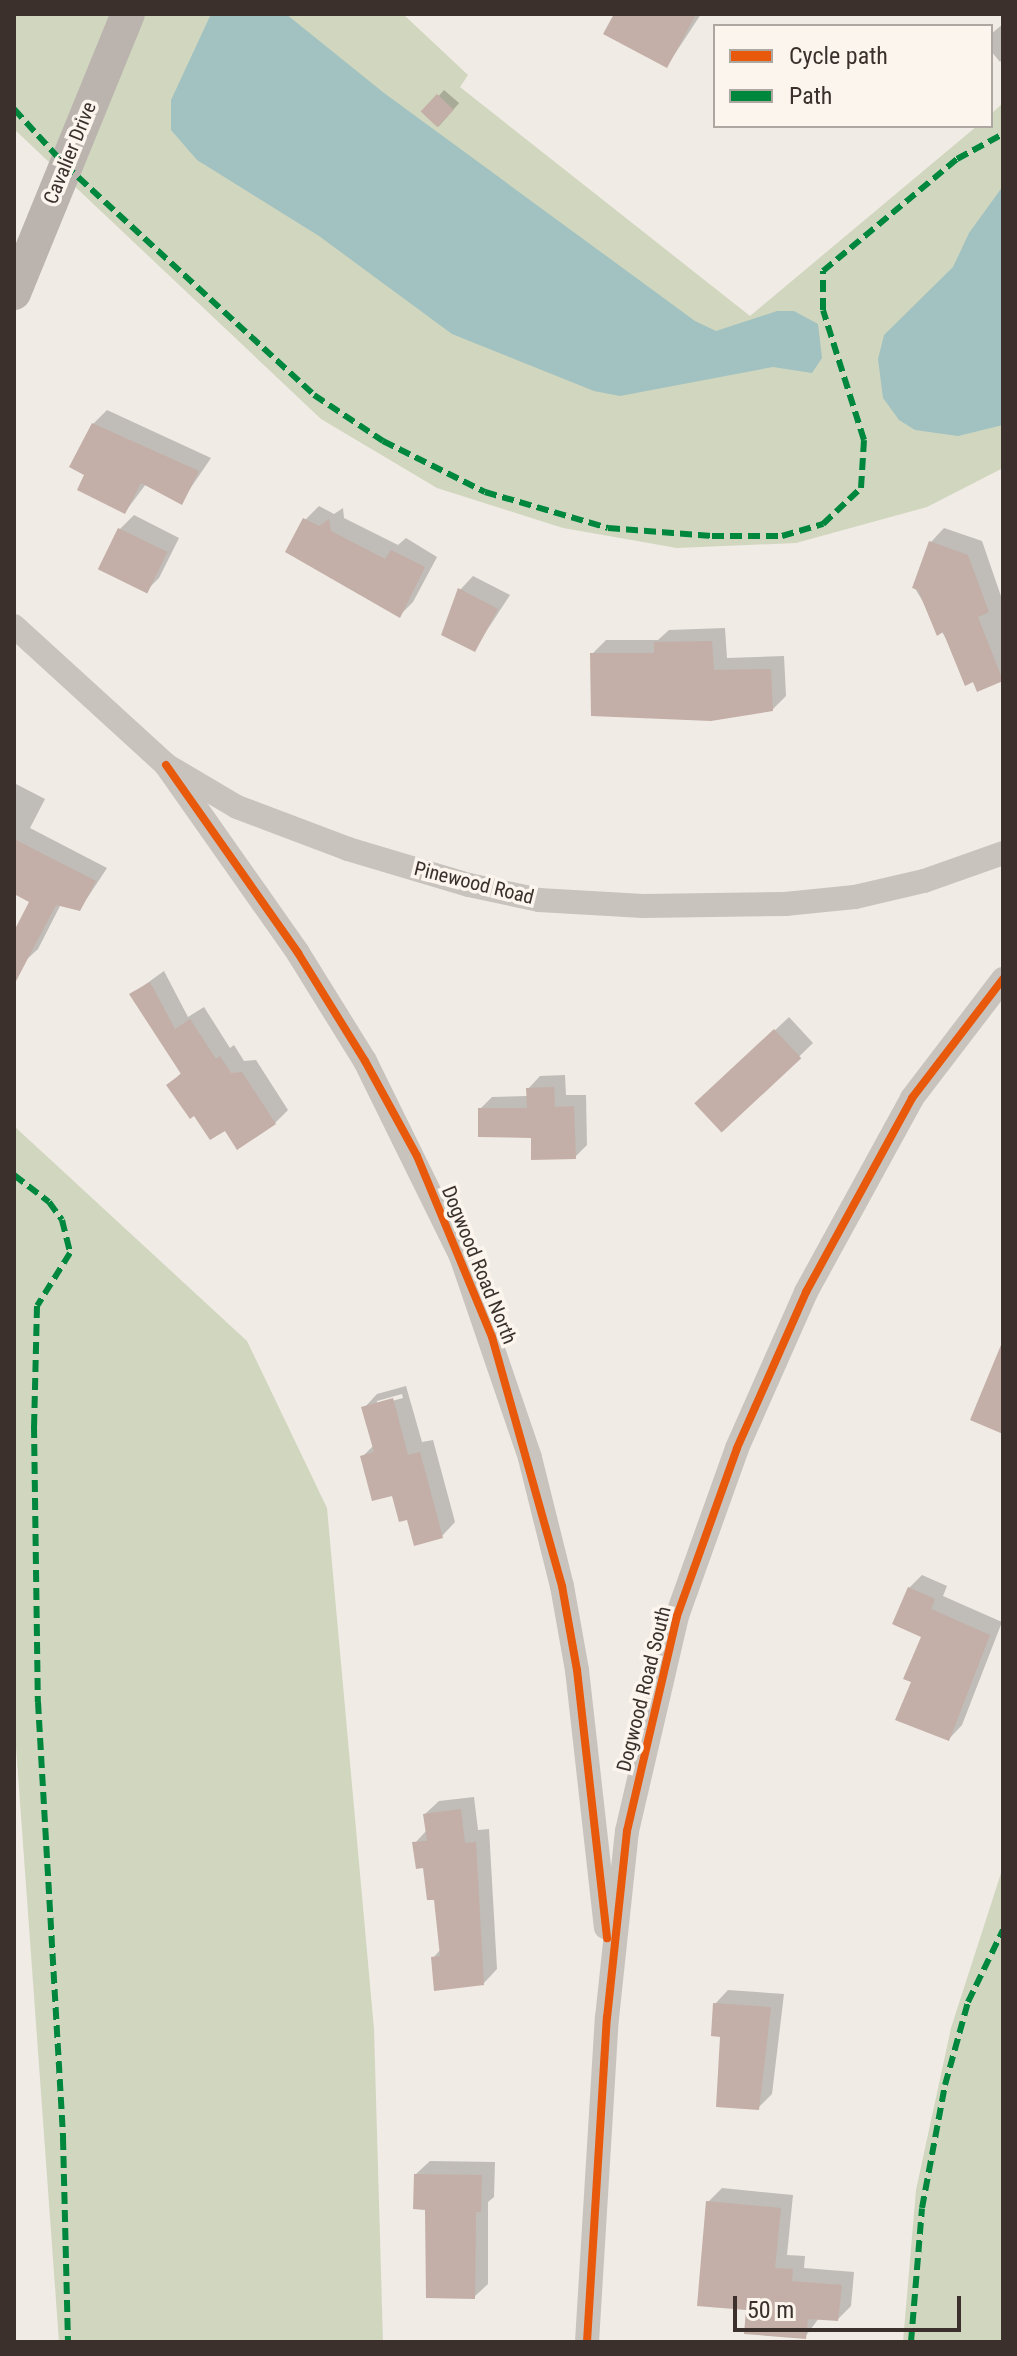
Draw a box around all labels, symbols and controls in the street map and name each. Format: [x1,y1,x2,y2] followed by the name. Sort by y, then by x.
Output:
[713,24,993,128] legend
[789,42,888,70] text: Cycle path
[789,82,832,110] text: Path
[39,98,101,208] street label: Cavalier Drive
[412,857,536,909] street label: Pinewood Road
[436,1183,522,1347] street label: Dogwood Road North
[612,1604,676,1774] street label: Dogwood Road South
[737,2280,965,2330] scale bar
[747,2296,794,2324] text: 50 m

